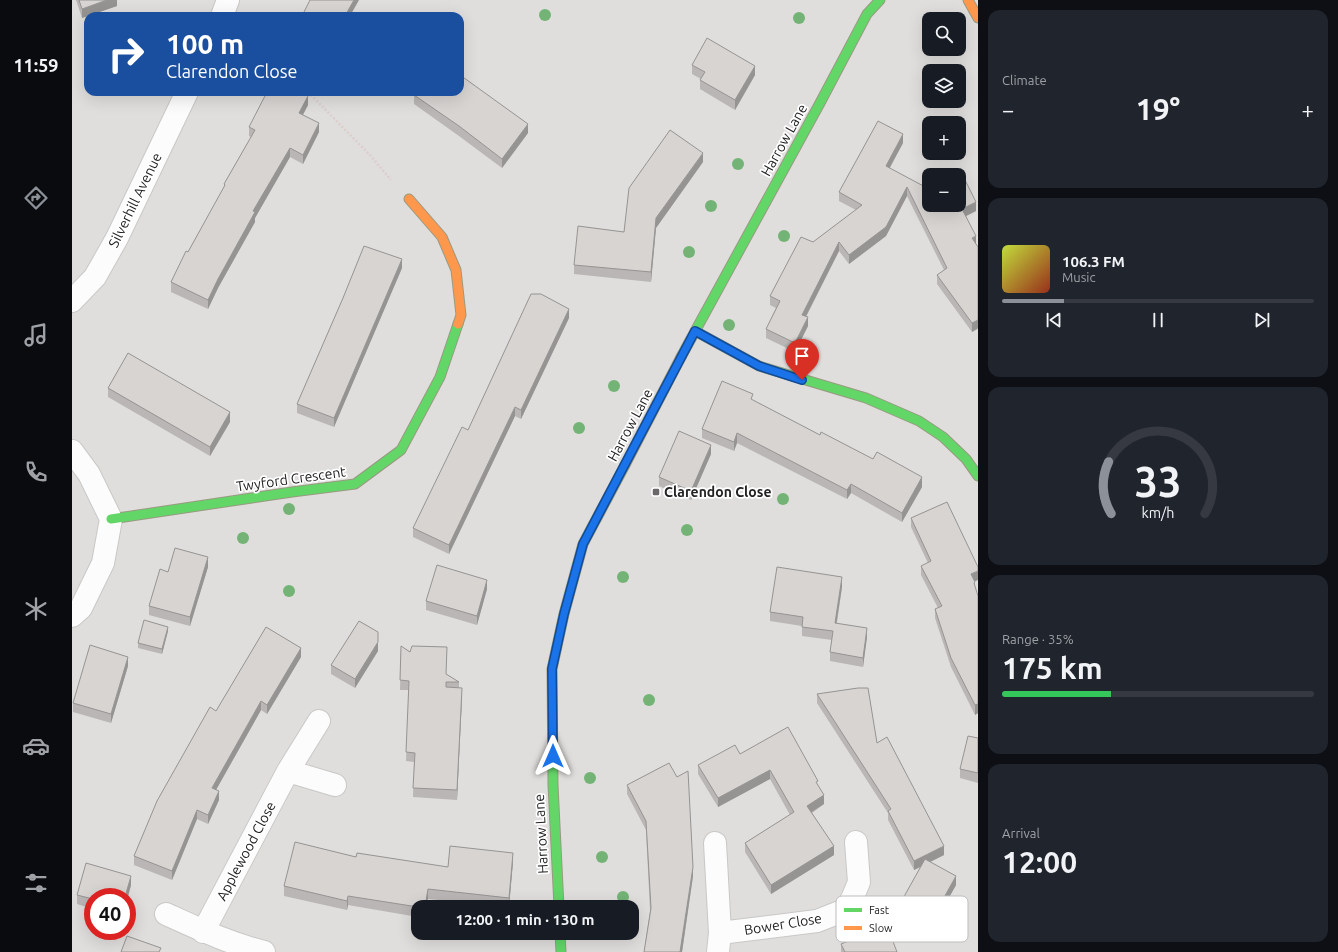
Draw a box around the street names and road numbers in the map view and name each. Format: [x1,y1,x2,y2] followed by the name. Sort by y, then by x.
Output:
[758,101,810,179] street label: Harrow Lane
[105,150,165,250] street label: Silverhill Avenue
[604,386,656,464] street label: Harrow Lane
[235,463,347,495] street label: Twyford Crescent
[531,794,551,874] street label: Harrow Lane
[213,799,279,903] street label: Applewood Close
[743,910,823,938] street label: Bower Close

